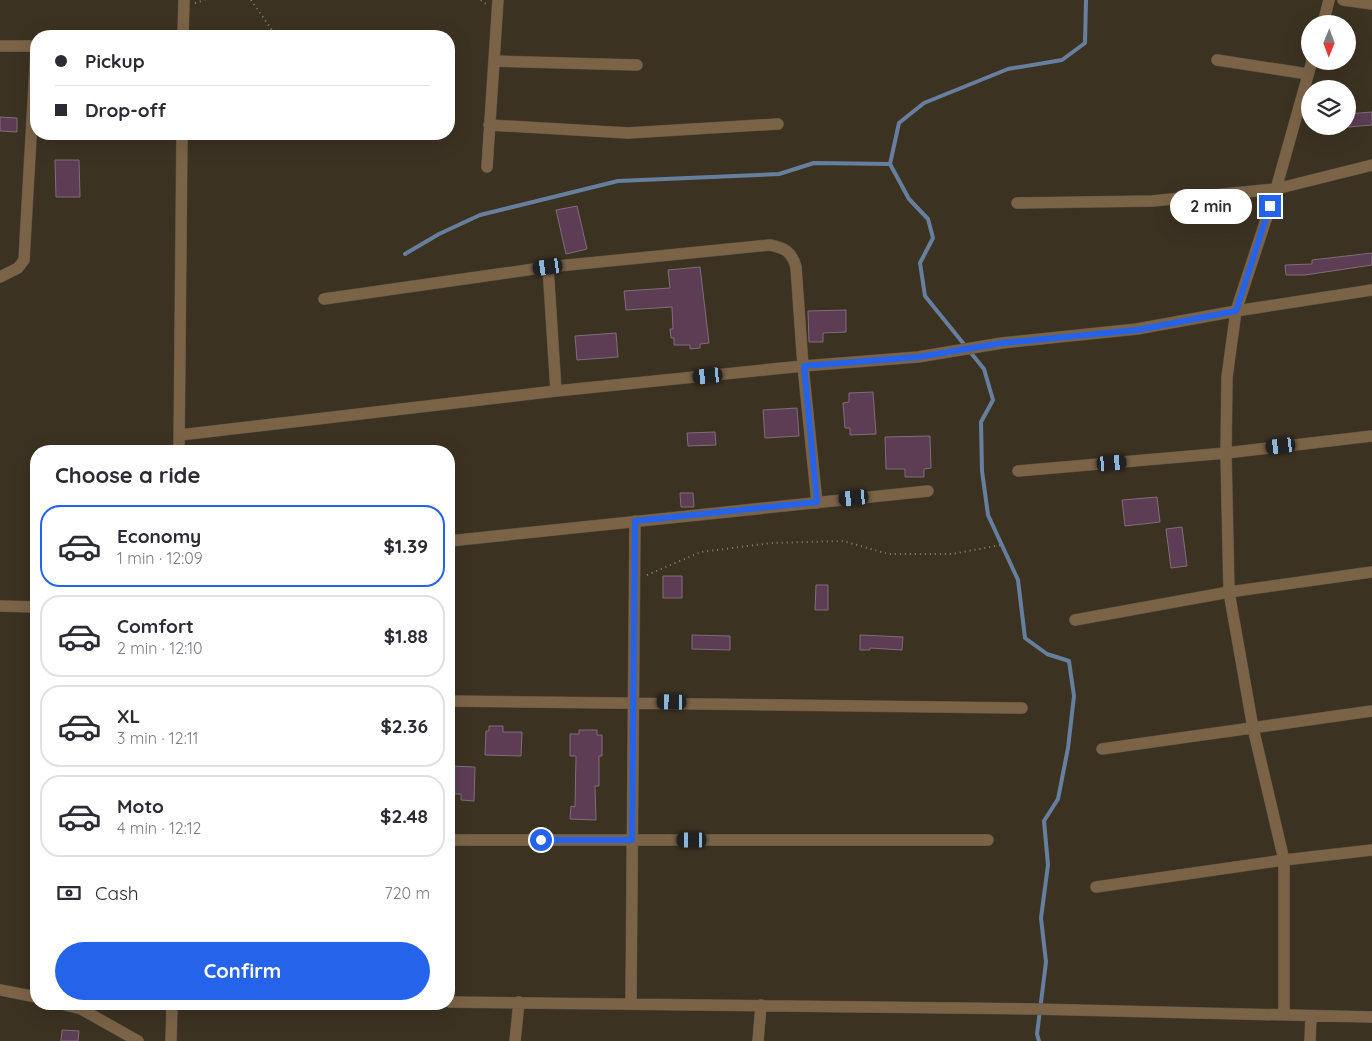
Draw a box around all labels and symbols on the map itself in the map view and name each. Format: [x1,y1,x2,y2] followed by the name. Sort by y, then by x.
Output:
[1301,15,1356,70] north arrow
[1170,188,1252,224] callout: 2 min
[1259,195,1281,217] route end
[532,257,563,277] car
[692,367,723,385] car
[1265,437,1296,455] car
[1096,454,1127,472] car
[838,489,869,507] car
[656,694,687,710] car
[530,829,552,851] route start
[677,833,707,848] car

